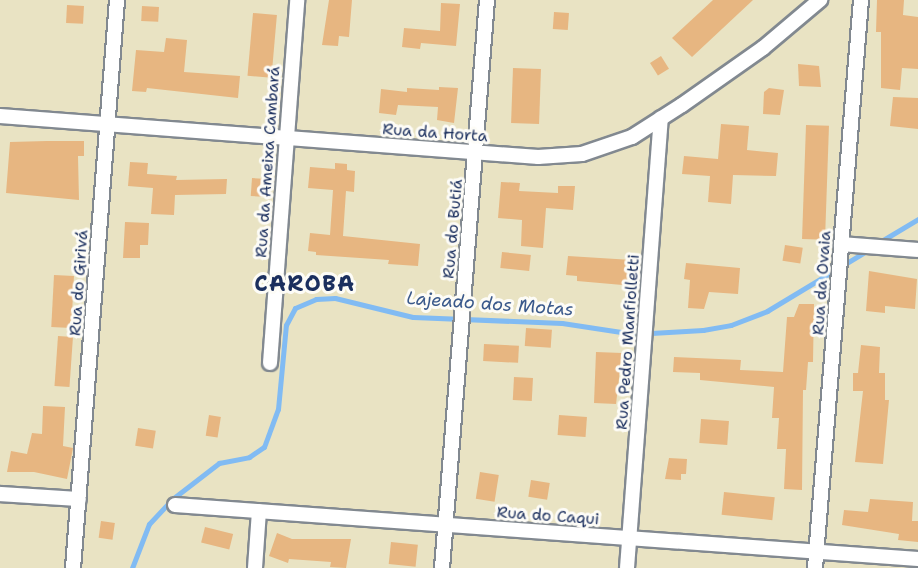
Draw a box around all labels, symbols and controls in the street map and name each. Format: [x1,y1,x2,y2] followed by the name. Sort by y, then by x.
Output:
[252,66,284,258] street label: Rua da Ameixa Cambará
[382,120,488,146] street label: Rua da Horta
[439,179,467,279] street label: Rua do Butiá
[66,229,92,337] street label: Rua do Girivá
[809,230,835,336] street label: Rua da Ovaia
[612,254,644,430] street label: Rua Pedro Manfiolletti
[254,271,356,297] district label: CAROBA
[406,287,574,321] water label: Lajeado dos Motas
[496,503,600,529] street label: Rua do Caqui

